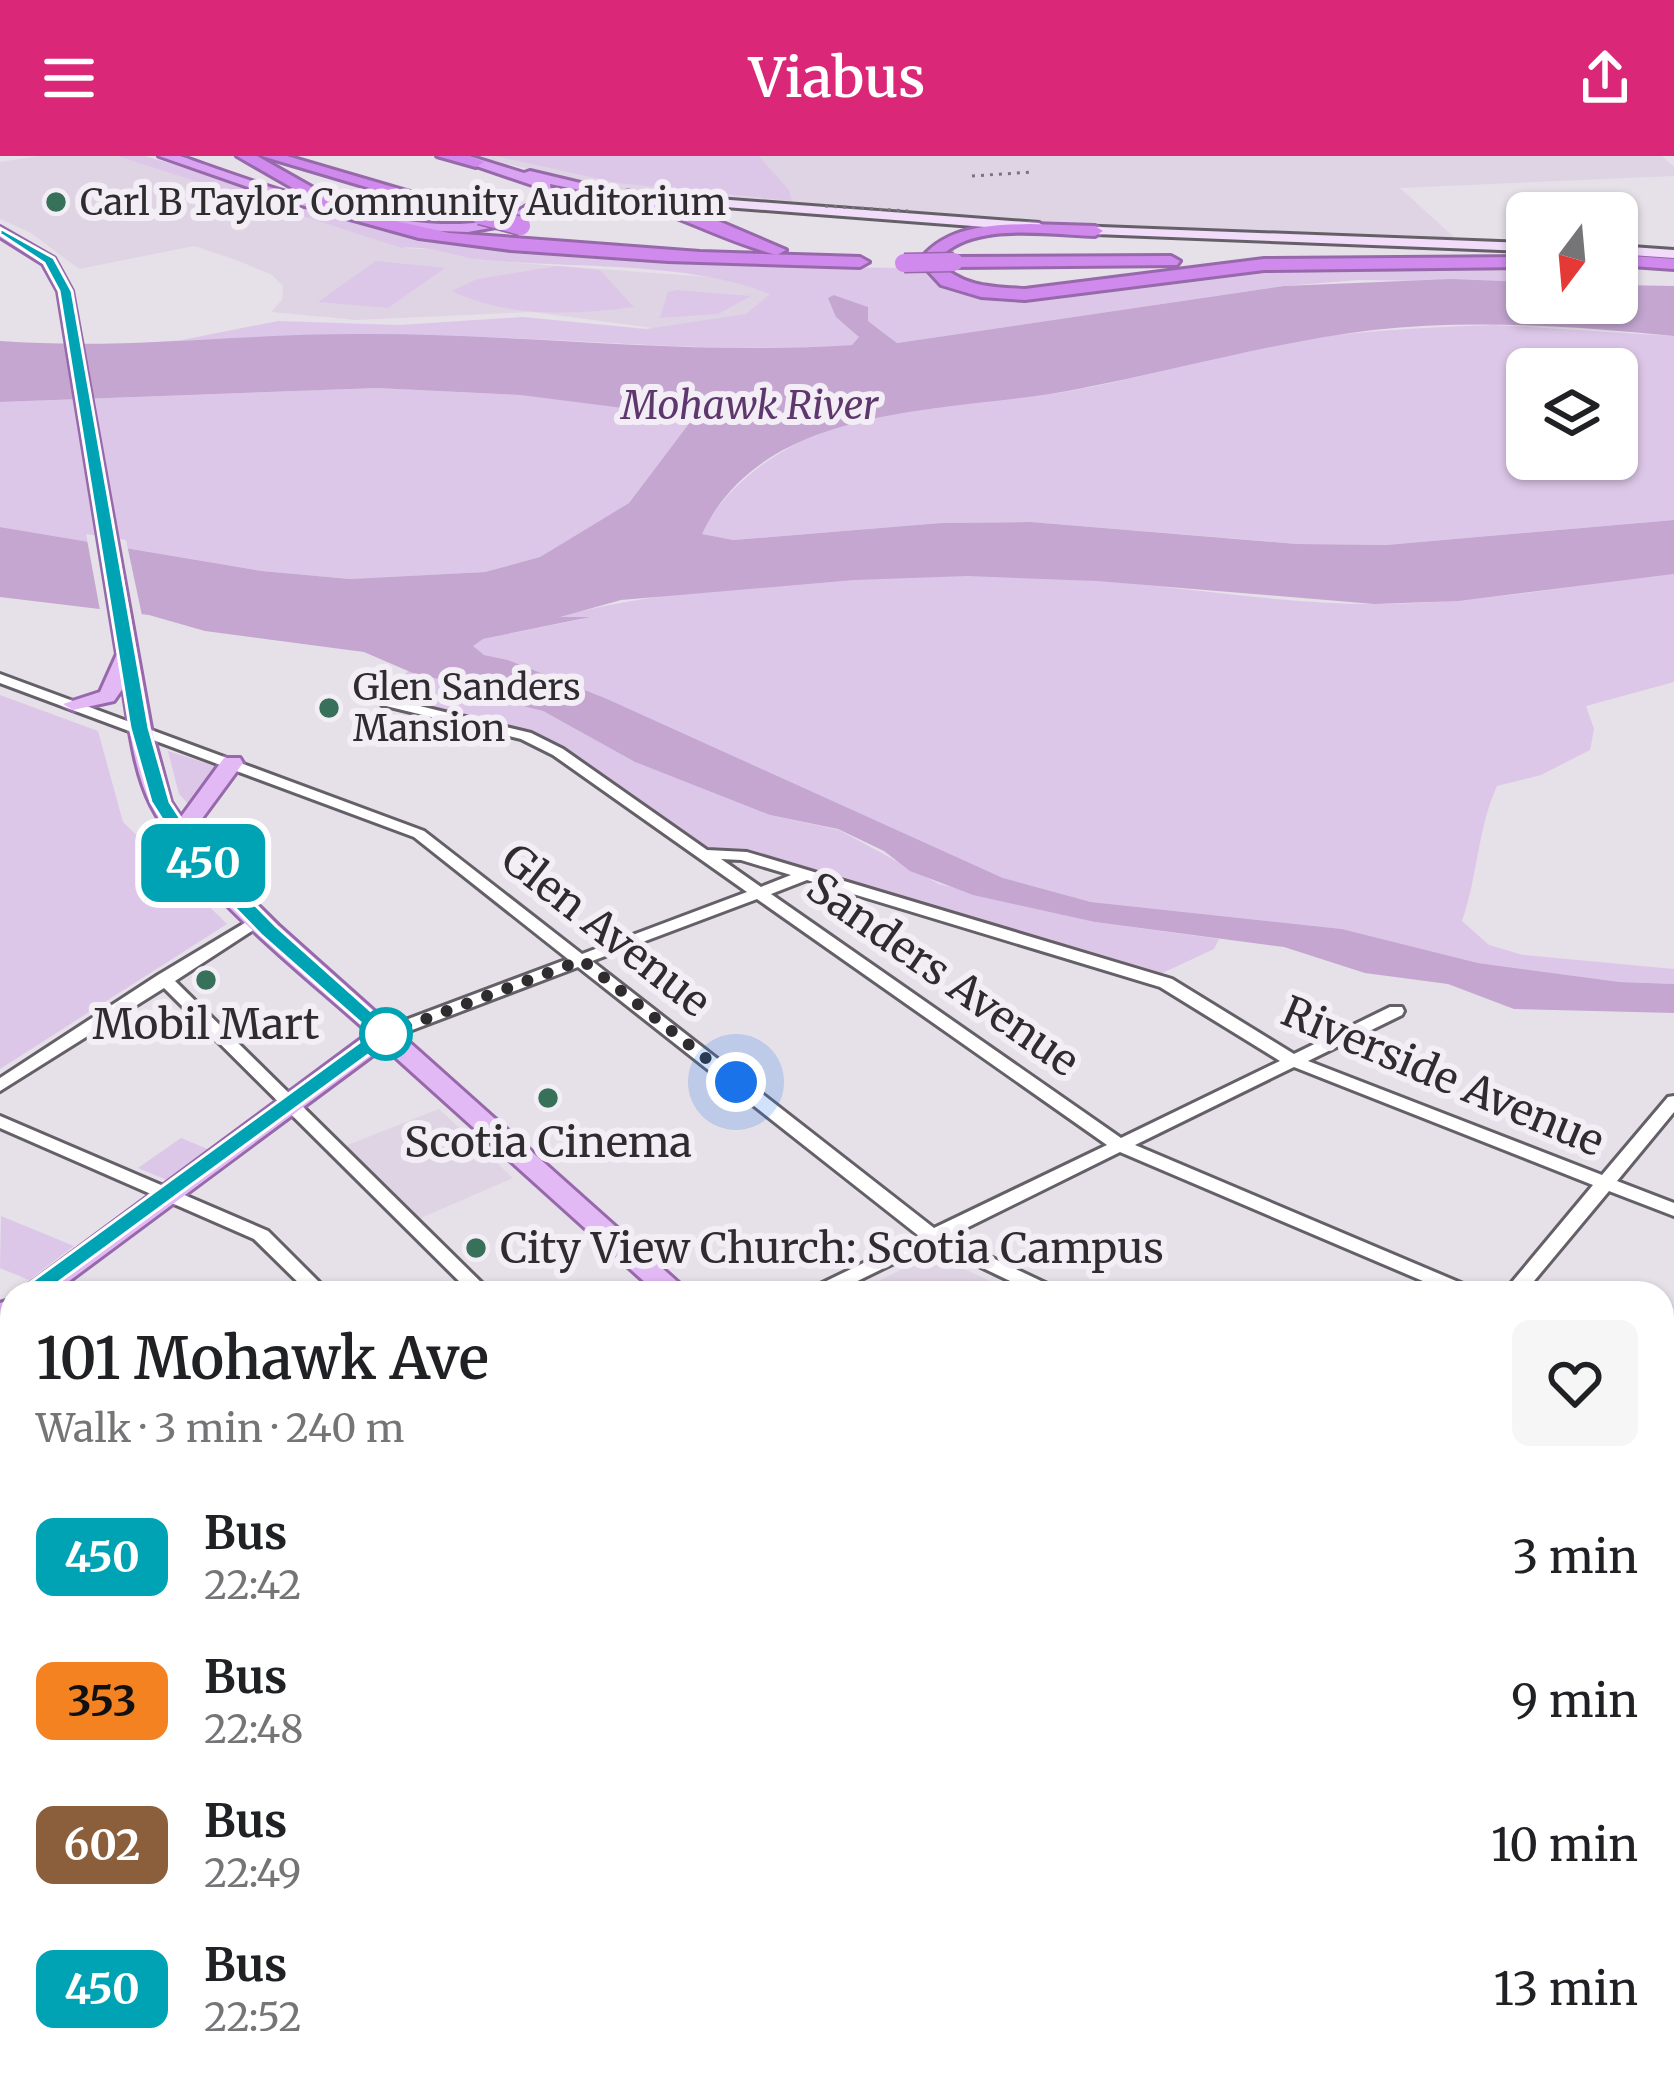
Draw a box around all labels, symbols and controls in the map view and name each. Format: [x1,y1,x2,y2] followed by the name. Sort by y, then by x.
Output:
[749,44,925,112] text: Viabus
[36,45,102,111] icon: menu
[1572,45,1638,111] icon: share
[80,180,726,225] place label: Carl B Taylor Community Auditorium
[43,189,69,215] marker: Carl B Taylor Community Auditorium
[1506,192,1638,324] north arrow
[1506,192,1638,480] map controls
[1506,348,1638,480] button: layers
[619,381,880,430] water label: Mohawk River
[353,665,581,751] place label: Glen Sanders Mansion
[316,695,342,721] marker: Glen Sanders Mansion
[134,824,272,902] line badge: 450
[491,832,721,1028] street label: Glen Avenue
[165,837,241,889] text: 450
[797,861,1089,1087] street label: Sanders Avenue
[193,967,219,993] marker: Mobil Mart
[1274,985,1612,1167] street label: Riverside Avenue
[93,998,319,1050] place label: Mobil Mart
[361,1009,411,1059] unlabelled marker
[706,1052,766,1112] your location
[535,1085,561,1111] marker: Scotia Cinema
[404,1116,692,1168] place label: Scotia Cinema
[500,1222,1164,1274] place label: City View Church: Scotia Campus
[463,1235,489,1261] marker: City View Church: Scotia Campus
[1512,1320,1638,1446] button: heart
[36,1323,489,1395] text: 101 Mohawk Ave
[36,1404,404,1453] text: Walk · 3 min · 240 m
[204,1505,287,1561] text: Bus
[1513,1529,1638,1585] text: 3 min
[64,1531,140,1583] text: 450
[204,1561,302,1610] text: 22:42
[204,1649,287,1705] text: Bus
[1511,1673,1638,1729] text: 9 min
[67,1675,137,1727] text: 353
[204,1705,303,1754] text: 22:48
[204,1793,287,1849] text: Bus
[1491,1817,1638,1873] text: 10 min
[64,1819,140,1871] text: 602
[204,1849,301,1898] text: 22:49
[204,1937,287,1993] text: Bus
[1493,1961,1638,2017] text: 13 min
[64,1963,140,2015] text: 450
[204,1993,302,2042] text: 22:52

